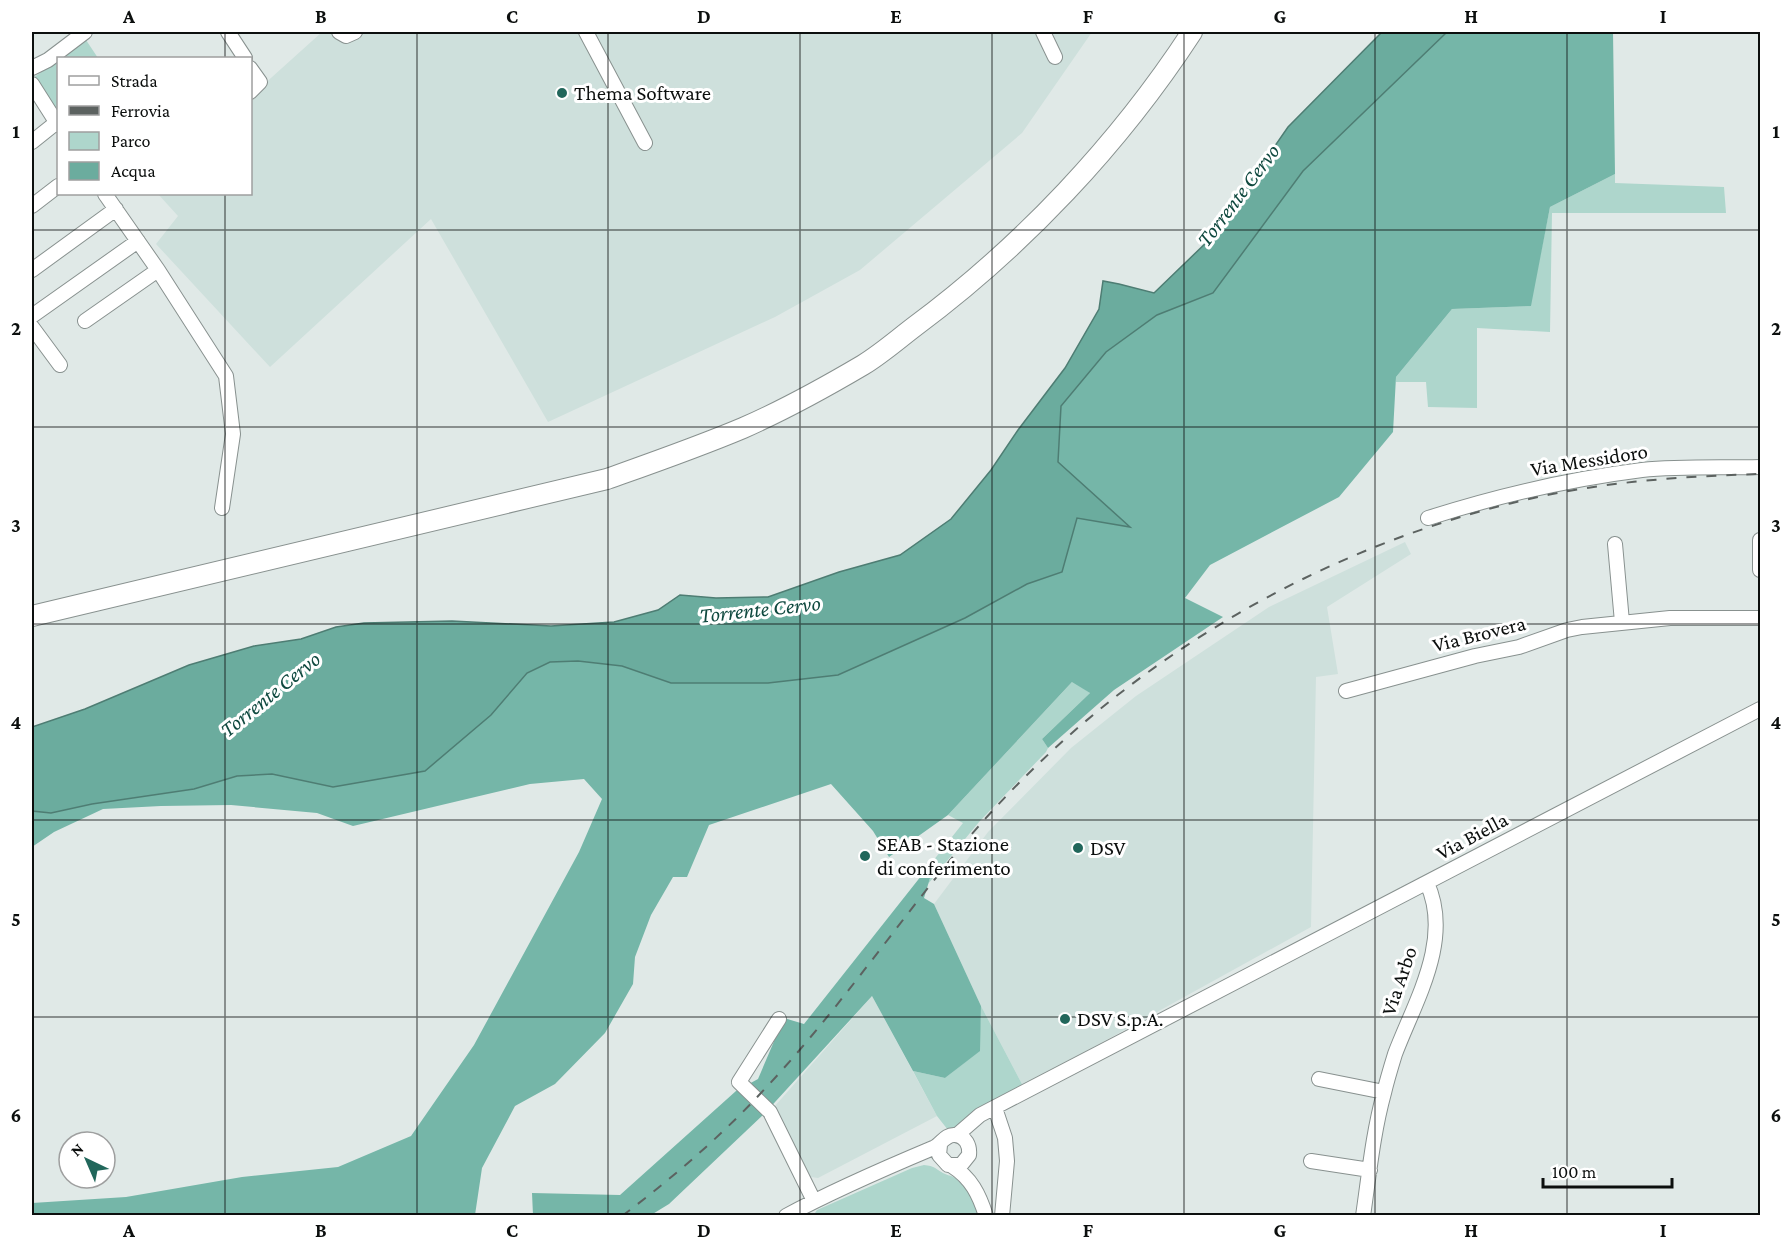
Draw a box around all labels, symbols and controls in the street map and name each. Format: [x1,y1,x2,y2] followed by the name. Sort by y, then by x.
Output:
[122,5,136,27] text: A
[315,5,327,27] text: B
[506,5,518,27] text: C
[697,5,711,27] text: D
[890,5,902,27] text: E
[1083,5,1094,27] text: F
[1274,5,1287,27] text: G
[1464,5,1478,27] text: H
[1660,5,1667,27] text: I
[57,57,252,195] legend
[111,71,158,91] text: Strada
[574,81,711,105] place label: Thema Software
[555,86,569,100] marker: Thema Software
[111,101,170,121] text: Ferrovia
[12,120,20,142] text: 1
[1772,120,1780,142] text: 1
[111,131,150,151] text: Parco
[1191,139,1285,251] water label: Torrente Cervo
[111,161,156,181] text: Acqua
[11,317,21,339] text: 2
[1771,317,1781,339] text: 2
[1529,439,1649,481] street label: Via Messidoro
[11,514,21,536] text: 3
[1771,514,1781,536] text: 3
[698,590,822,628] water label: Torrente Cervo
[1430,611,1528,657] street label: Via Brovera
[215,646,325,742] water label: Torrente Cervo
[11,711,22,733] text: 4
[1771,711,1782,733] text: 4
[1432,807,1512,865] street label: Via Biella
[877,832,1011,880] place label: SEAB - Stazione di conferimento
[1090,836,1126,860] place label: DSV
[1071,841,1085,855] marker: DSV
[858,849,872,863] marker: SEAB - Stazione di conferimento
[11,908,21,930] text: 5
[1771,908,1781,930] text: 5
[1376,943,1422,1019] street label: Via Arbo
[1077,1007,1164,1031] place label: DSV S.p.A.
[1058,1012,1072,1026] marker: DSV S.p.A.
[11,1104,21,1126] text: 6
[1771,1104,1781,1126] text: 6
[57,1130,117,1190] north arrow
[67,1140,87,1159] text: N
[1543,1151,1672,1189] scale bar
[1552,1162,1597,1182] text: 100 m
[122,1219,136,1241] text: A
[315,1219,327,1241] text: B
[506,1219,518,1241] text: C
[697,1219,711,1241] text: D
[890,1219,902,1241] text: E
[1083,1219,1094,1241] text: F
[1274,1219,1287,1241] text: G
[1464,1219,1478,1241] text: H
[1660,1219,1667,1241] text: I

